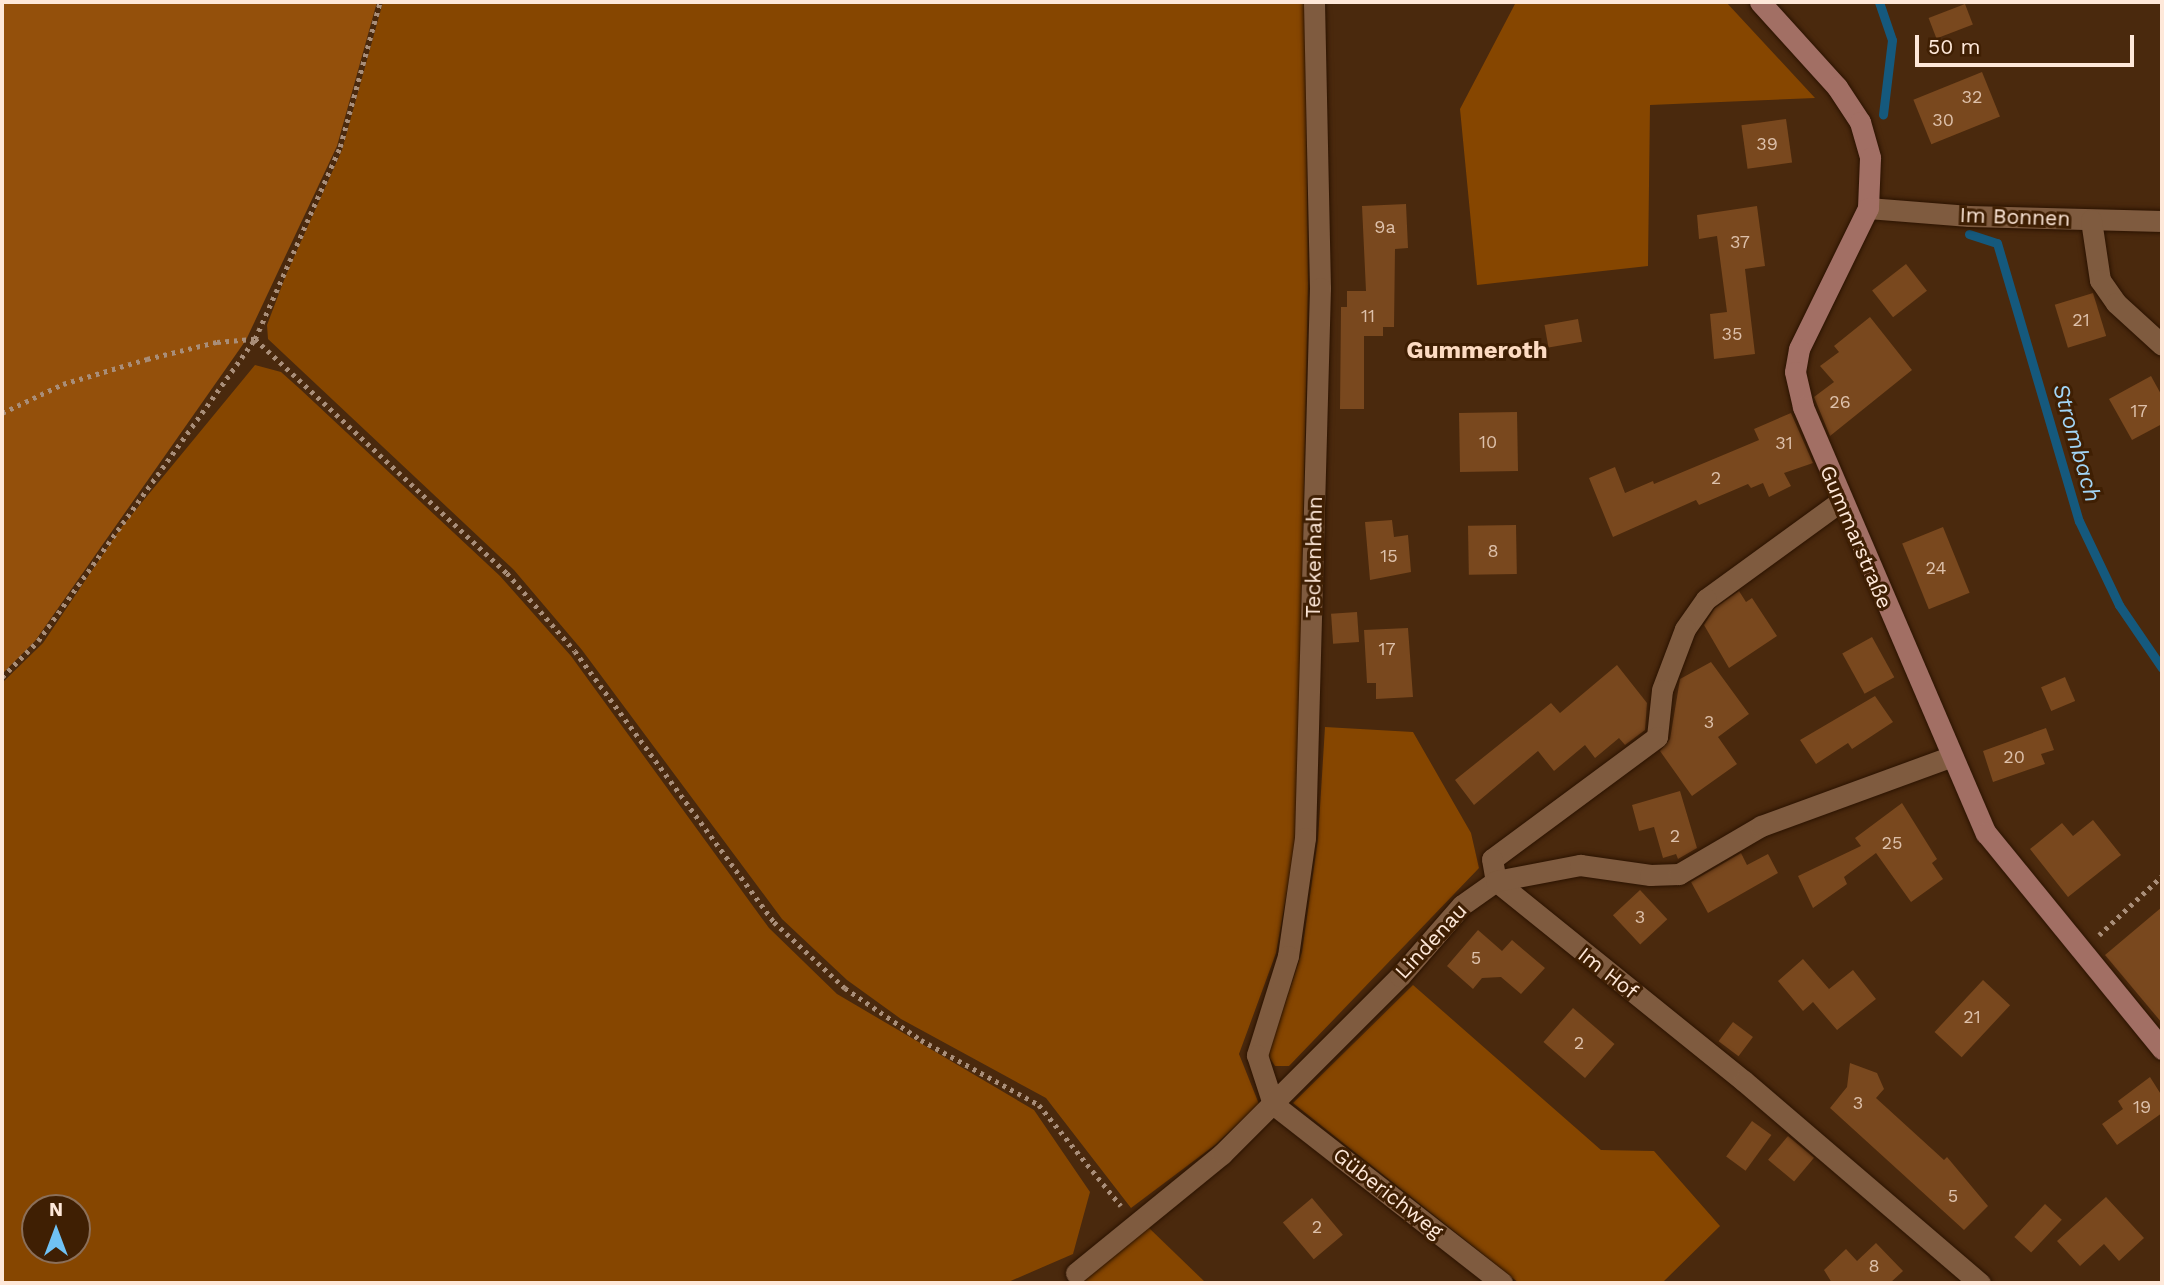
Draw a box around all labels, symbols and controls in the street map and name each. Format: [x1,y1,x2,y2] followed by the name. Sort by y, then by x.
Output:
[1919,21,2138,65] scale bar
[1928,34,1980,59] text: 50 m
[1962,86,1982,108] house number: 32
[1932,109,1954,131] house number: 30
[1756,133,1778,155] house number: 39
[1959,202,2071,232] street label: Im Bonnen
[1374,216,1396,238] house number: 9a
[1730,231,1750,253] house number: 37
[1361,305,1375,327] house number: 11
[2072,309,2090,331] house number: 21
[1722,323,1742,345] house number: 35
[1406,337,1548,365] district label: Gummeroth
[2046,380,2106,506] water label: Strombach
[1829,391,1851,413] house number: 26
[2130,400,2148,422] house number: 17
[1479,431,1497,453] house number: 10
[1775,432,1793,454] house number: 31
[1814,462,1898,612] street label: Gummarstraße
[1711,467,1721,489] house number: 2
[1300,496,1328,618] street label: Teckenhahn
[1487,540,1499,562] house number: 8
[1380,545,1398,567] house number: 15
[1926,557,1946,579] house number: 24
[1378,638,1396,660] house number: 17
[1704,711,1714,733] house number: 3
[2003,746,2025,768] house number: 20
[1670,825,1680,847] house number: 2
[1882,832,1902,854] house number: 25
[1390,898,1472,984] street label: Lindenau
[1635,906,1645,928] house number: 3
[1573,942,1643,1004] street label: Im Hof
[1471,947,1481,969] house number: 5
[1963,1006,1981,1028] house number: 21
[1574,1032,1584,1054] house number: 2
[1853,1092,1863,1114] house number: 3
[2133,1096,2151,1118] house number: 19
[1328,1142,1448,1244] street label: Güberichweg
[1948,1185,1958,1207] house number: 5
[21,1194,91,1264] north arrow
[49,1198,63,1221] text: N
[1312,1216,1322,1238] house number: 2
[1868,1255,1880,1277] house number: 8

